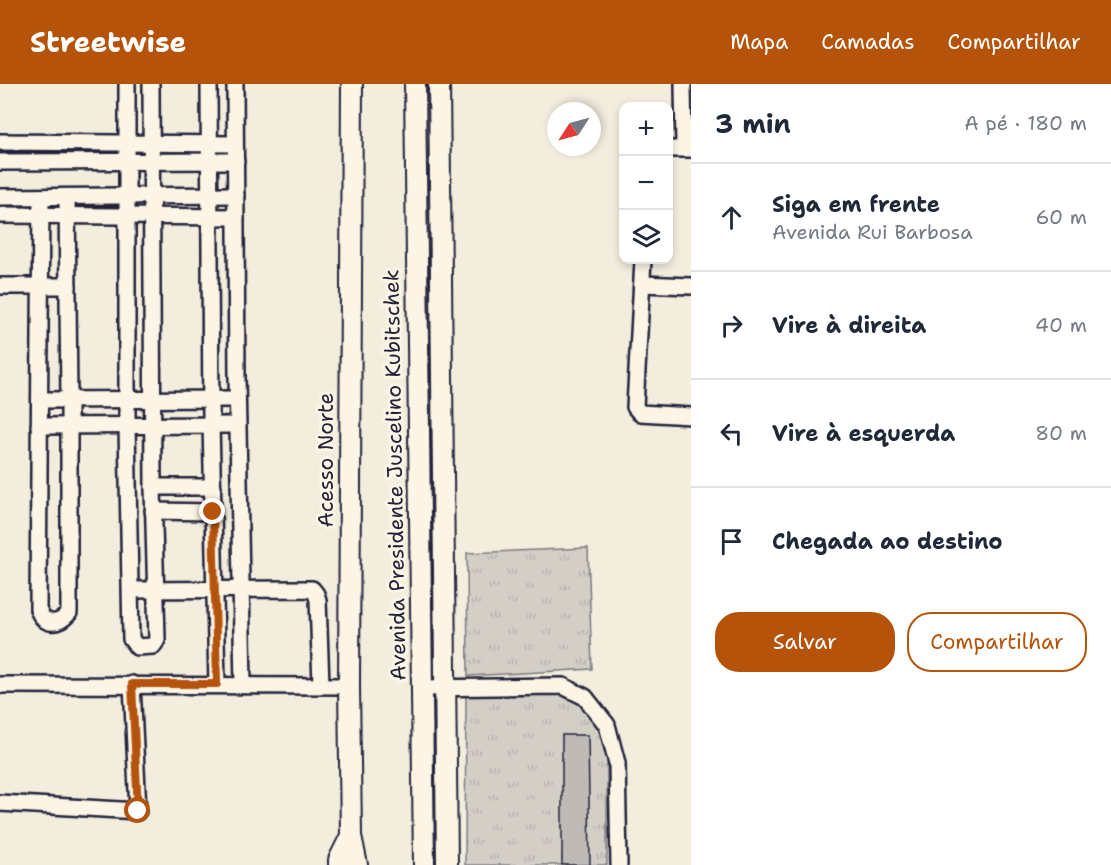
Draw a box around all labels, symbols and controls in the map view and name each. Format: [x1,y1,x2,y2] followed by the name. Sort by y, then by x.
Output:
[30,23,186,61] text: Streetwise
[730,28,788,56] text: Mapa
[821,28,915,56] text: Camadas
[948,28,1081,56] text: Compartilhar
[547,102,601,156] north arrow
[619,102,673,264] map controls
[619,102,673,156] button: +
[715,106,791,141] text: 3 min
[964,110,1087,136] text: A pé · 180 m
[619,156,673,210] button: −
[772,190,940,219] text: Siga em frente
[715,201,748,234] icon: ahead
[1035,204,1087,230] text: 60 m
[619,210,673,264] button: layers
[772,219,973,245] text: Avenida Rui Barbosa
[377,269,413,681] street label: Avenida Presidente Juscelino Kubitschek
[715,309,748,342] icon: right
[772,311,926,340] text: Vire à direita
[1035,312,1087,338] text: 40 m
[312,393,340,527] street label: Acesso Norte
[715,417,748,450] icon: left
[772,419,955,448] text: Vire à esquerda
[1035,420,1087,446] text: 80 m
[199,498,225,524] route end
[715,525,748,558] icon: arrive
[772,527,1003,556] text: Chegada ao destino
[715,612,895,672] button: Salvar
[907,612,1087,672] button: Compartilhar
[124,797,150,823] route start

